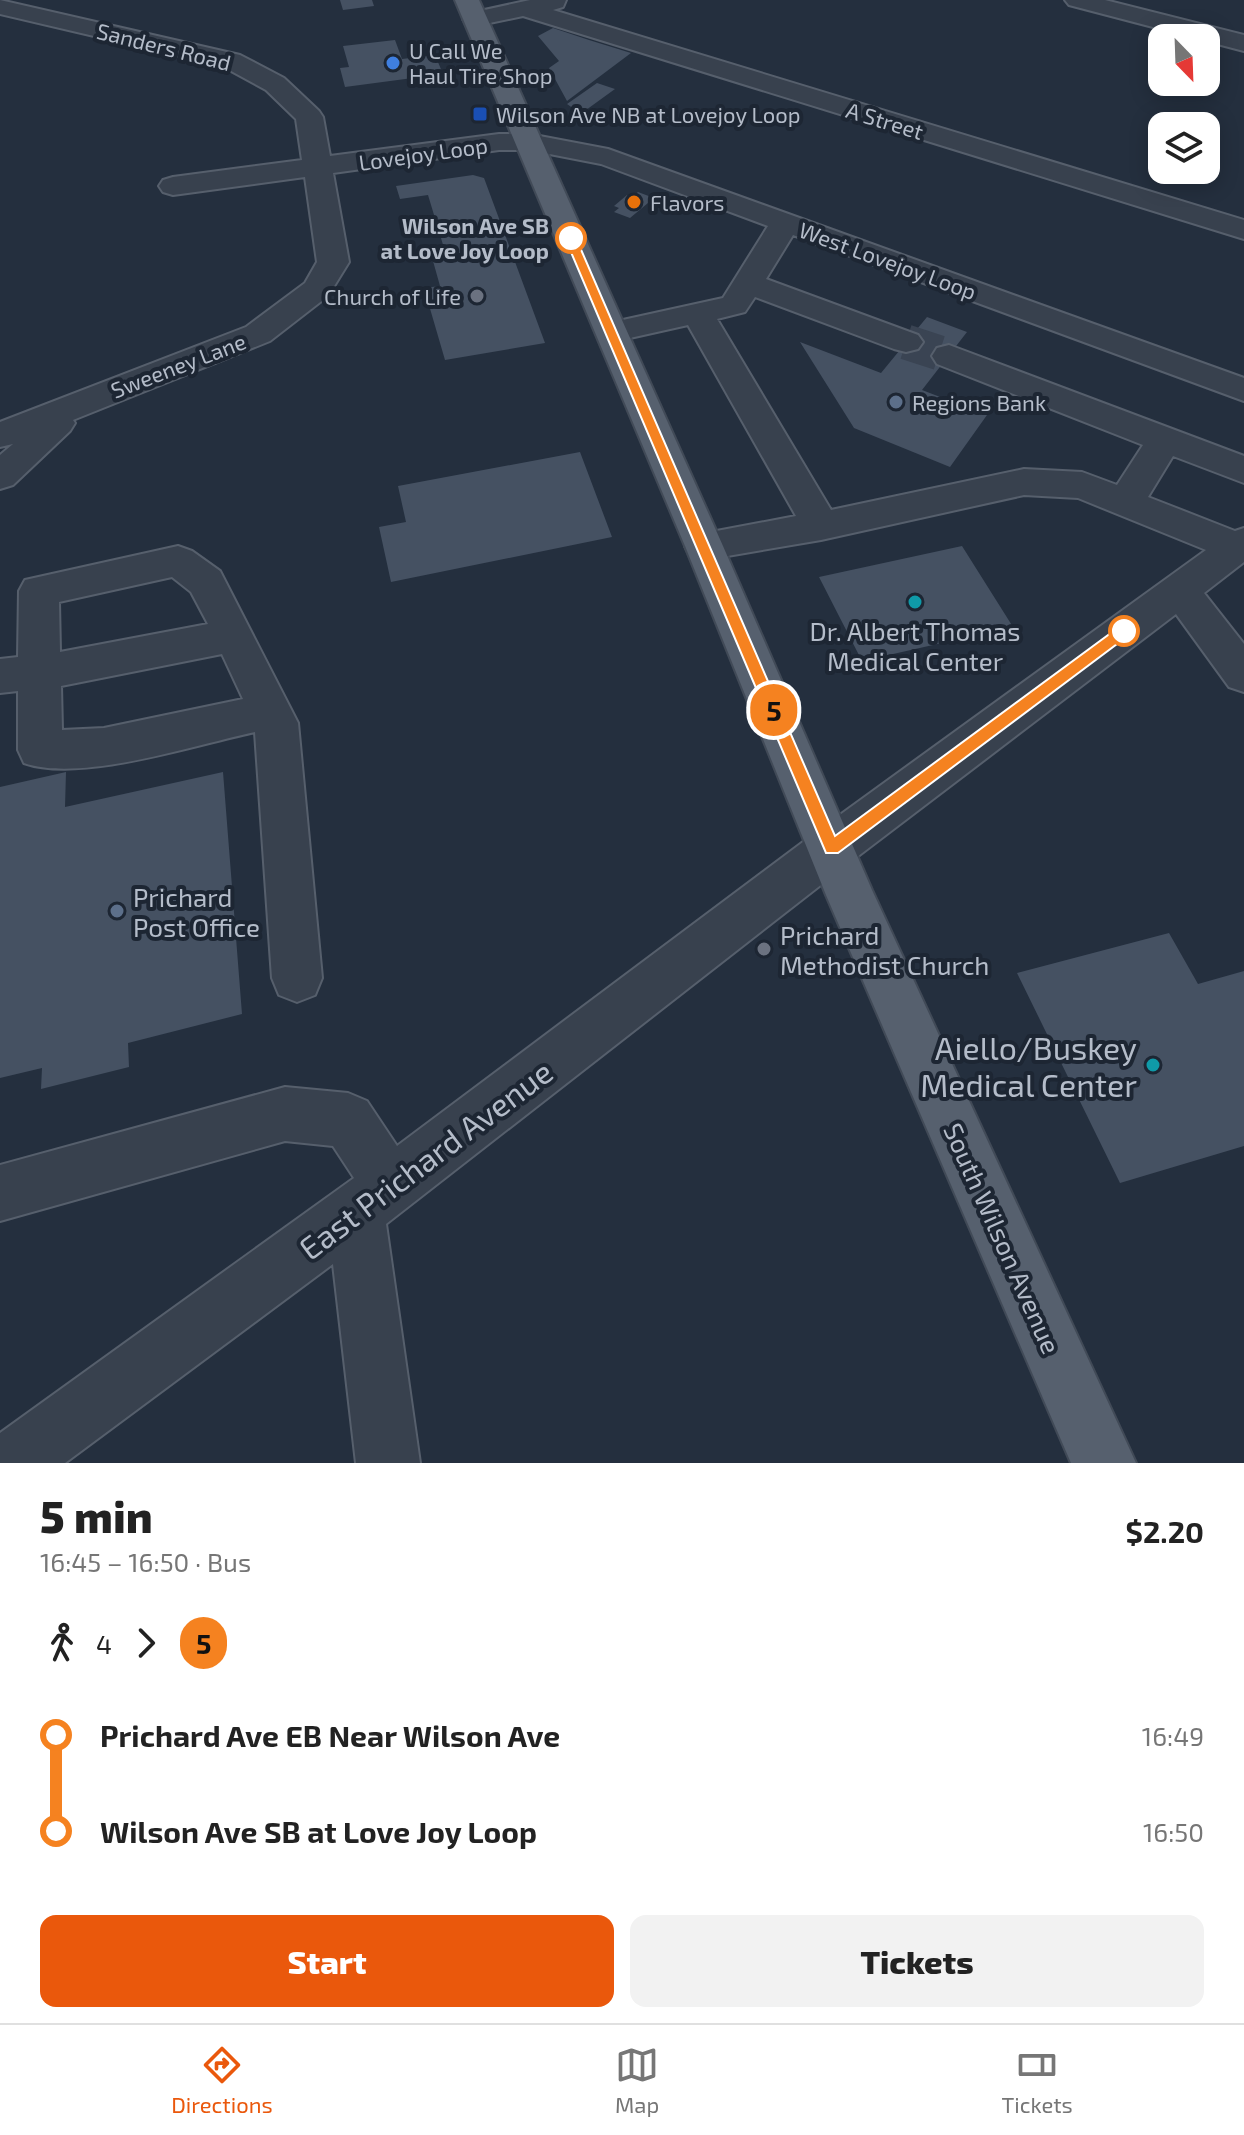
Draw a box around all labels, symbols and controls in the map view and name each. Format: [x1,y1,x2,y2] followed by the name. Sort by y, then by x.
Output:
[94,17,234,75] street label: Sanders Road
[1148,24,1220,96] north arrow
[1148,24,1220,184] map controls
[409,37,553,88] place label: U Call We Haul Tire Shop
[384,54,402,72] marker: U Call We Haul Tire Shop
[843,96,927,144] street label: A Street
[496,101,801,128] place label: Wilson Ave NB at Lovejoy Loop
[471,105,489,123] marker: Wilson Ave NB at Lovejoy Loop
[1148,112,1220,184] button: layers
[357,131,489,176] street label: Lovejoy Loop
[650,189,725,215] place label: Flavors
[625,193,643,211] marker: Flavors
[381,212,549,264] place label: Wilson Ave SB at Love Joy Loop
[796,216,980,305] street label: West Lovejoy Loop
[556,223,586,253] marker: Wilson Ave SB at Love Joy Loop
[324,283,461,309] place label: Church of Life
[468,287,486,305] marker: Church of Life
[107,327,249,403] street label: Sweeney Lane
[912,389,1046,415] place label: Regions Bank
[887,393,905,411] marker: Regions Bank
[906,593,924,611] marker: Dr. Albert Thomas Medical Center
[810,615,1020,676] place label: Dr. Albert Thomas Medical Center
[1109,616,1139,646] unlabelled marker
[748,684,800,736] line badge: 5
[766,693,782,727] text: 5
[133,881,260,942] place label: Prichard Post Office
[108,902,126,920] marker: Prichard Post Office
[780,919,989,980] place label: Prichard Methodist Church
[755,940,773,958] marker: Prichard Methodist Church
[920,1028,1137,1103] place label: Aiello/Buskey Medical Center
[291,1051,559,1267] street label: East Prichard Avenue
[1144,1056,1162,1074] marker: Aiello/Buskey Medical Center
[938,1118,1068,1358] street label: South Wilson Avenue
[40,1489,153,1542] text: 5 min
[1125,1513,1204,1549] text: $2.20
[40,1546,251,1577] text: 16:45 – 16:50 · Bus
[40,1621,84,1665] icon: walk
[124,1621,168,1665] icon: forward
[196,1626,211,1660] text: 5
[96,1628,112,1659] text: 4
[100,1717,560,1753] text: Prichard Ave EB Near Wilson Ave
[1142,1720,1204,1751] text: 16:49
[100,1813,537,1849] text: Wilson Ave SB at Love Joy Loop
[1143,1816,1204,1847] text: 16:50
[40,1915,614,2007] button: Start
[630,1915,1204,2007] button: Tickets
[171,2043,273,2117] tab: Directions
[615,2043,659,2117] tab: Map
[1002,2043,1073,2117] tab: Tickets

